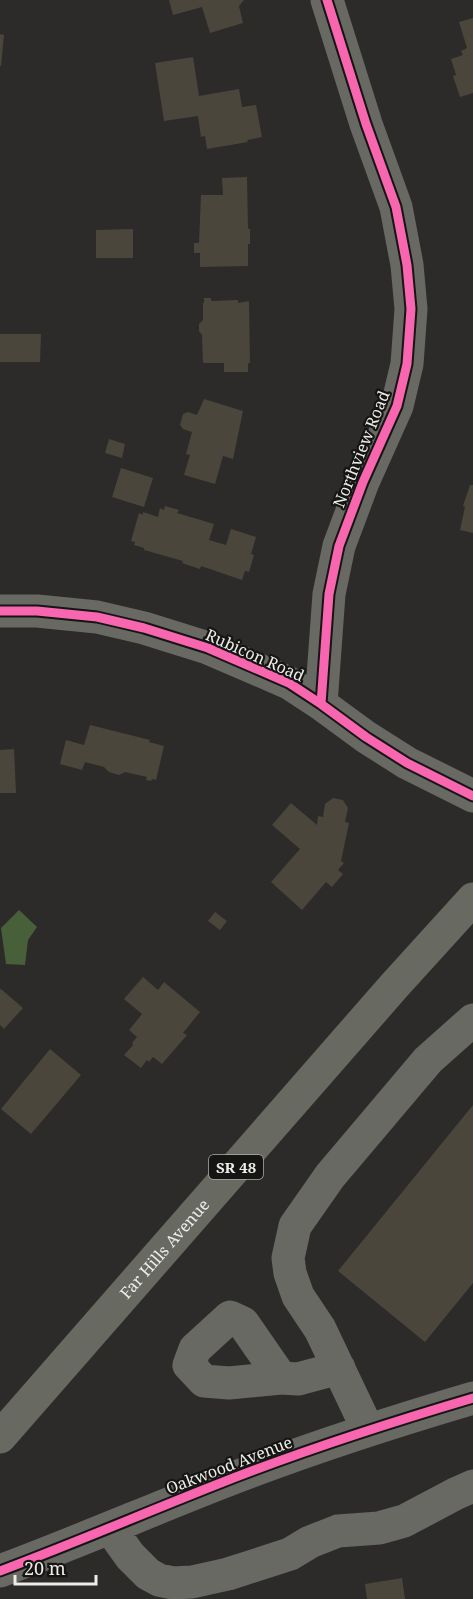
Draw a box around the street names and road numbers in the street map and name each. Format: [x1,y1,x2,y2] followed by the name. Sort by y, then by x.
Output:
[328,387,395,511] street label: Northview Road
[202,623,308,687] street label: Rubicon Road
[209,1155,263,1179] road number: SR 48
[115,1194,214,1303] street label: Far Hills Avenue
[163,1431,295,1499] street label: Oakwood Avenue

